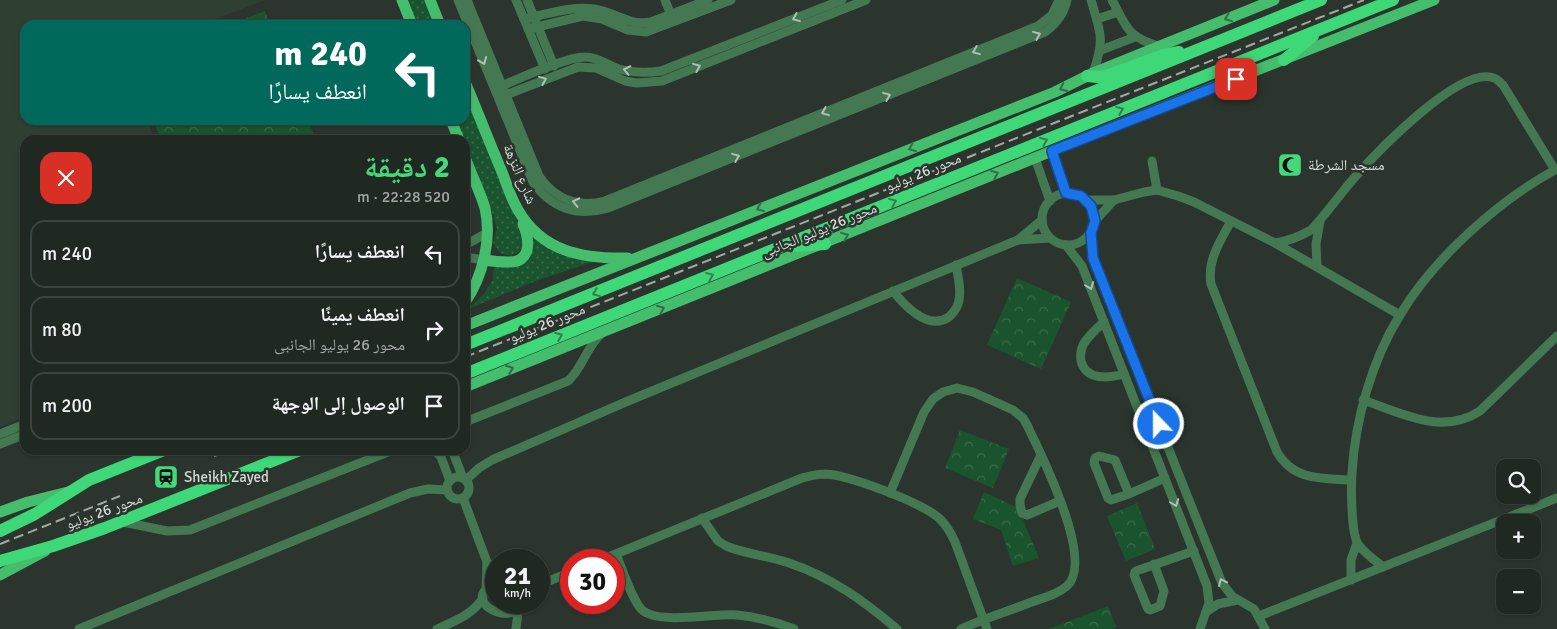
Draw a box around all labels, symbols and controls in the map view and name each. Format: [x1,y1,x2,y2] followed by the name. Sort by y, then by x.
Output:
[793,12,801,22] one-way arrow
[1224,12,1233,22] one-way arrow
[1032,31,1041,41] one-way arrow
[274,32,367,75] text: 240 m
[385,40,450,105] icon: left
[972,45,981,55] one-way arrow
[477,56,487,65] one-way arrow
[1215,58,1257,100] pin
[692,63,701,73] one-way arrow
[622,65,631,76] one-way arrow
[1222,65,1250,93] icon: arrive
[538,76,547,86] one-way arrow
[269,78,367,105] text: انعطف يسارًا
[1059,82,1068,93] one-way arrow
[882,92,890,102] one-way arrow
[821,105,830,116] one-way arrow
[1115,106,1124,117] one-way arrow
[1039,137,1048,147] one-way arrow
[498,141,541,207] street label: شارع النزهة
[908,142,917,153] one-way arrow
[364,149,450,186] text: 2 دقيقة
[882,149,964,195] street label: محور 26 يوليو
[40,152,92,204] button: close
[731,152,740,163] one-way arrow
[1277,152,1303,178] mosque icon: مسجد الشرطة
[1308,156,1385,174] place label: مسجد الشرطة
[990,170,999,181] one-way arrow
[357,187,450,207] text: 520 m · 22:28
[571,197,580,208] one-way arrow
[888,198,897,208] one-way arrow
[759,199,880,262] street label: محور 26 يوليو الجانبى
[757,202,765,212] one-way arrow
[840,231,849,242] one-way arrow
[315,240,405,264] text: انعطف يسارًا
[420,240,448,268] icon: left
[42,242,92,266] text: 240 m
[705,272,714,282] one-way arrow
[1084,282,1094,290] one-way arrow
[592,286,601,297] one-way arrow
[506,300,588,346] street label: محور 26 يوليو
[320,303,405,327] text: انعطف يمينًا
[657,305,665,315] one-way arrow
[420,316,448,344] icon: right
[42,318,82,342] text: 80 m
[554,332,563,342] one-way arrow
[274,335,405,355] text: محور 26 يوليو الجانبى
[506,365,514,375] one-way arrow
[272,392,405,416] text: الوصول إلى الوجهة
[420,392,448,420] icon: arrive
[42,394,92,418] text: 200 m
[1132,397,1184,449] position arrow
[1496,459,1541,614] map controls
[1496,459,1541,504] button: search
[153,464,179,490] station icon: Sheikh Zayed
[184,468,269,486] place label: Sheikh Zayed
[63,489,145,533] street label: محور 26 يوليو
[1168,498,1179,507] one-way arrow
[1496,514,1541,559] button: +
[560,549,625,614] speed limit sign: 30
[504,560,531,591] text: 21
[1496,569,1541,614] button: −
[1218,578,1228,587] one-way arrow
[504,586,531,601] text: km/h

